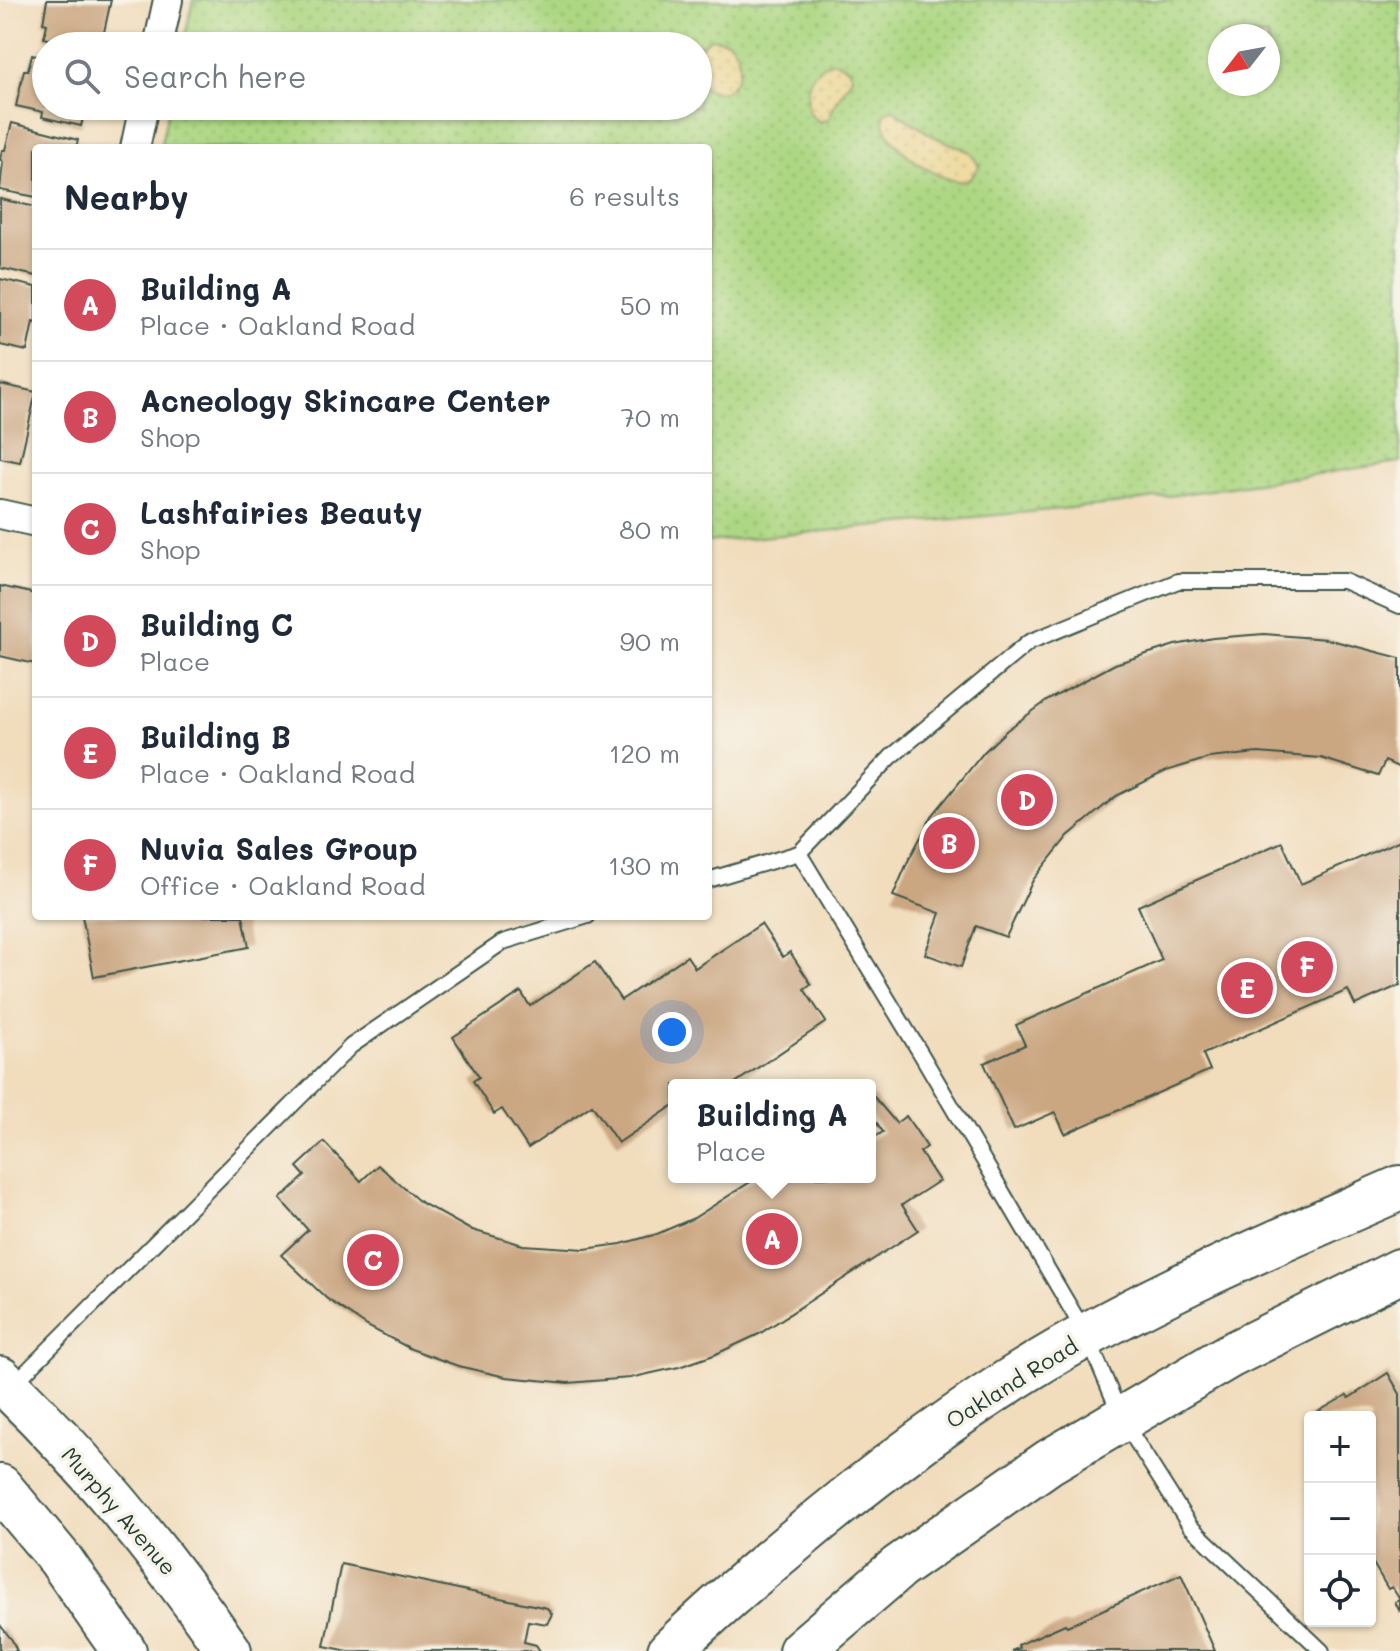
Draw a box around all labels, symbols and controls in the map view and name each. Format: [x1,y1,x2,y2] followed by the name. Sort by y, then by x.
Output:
[1208,24,1280,96] north arrow
[32,32,712,120] search box
[60,54,104,98] icon: search
[124,56,307,96] text: Search here
[64,174,189,219] text: Nearby
[569,179,680,213] text: 6 results
[140,268,292,308] text: Building A
[81,288,99,322] text: A
[620,288,680,322] text: 50 m
[140,308,415,342] text: Place · Oakland Road
[140,380,551,420] text: Acneology Skincare Center
[81,400,99,434] text: B
[620,400,680,434] text: 70 m
[140,420,201,454] text: Shop
[140,492,423,532] text: Lashfairies Beauty
[80,512,100,546] text: C
[619,512,680,546] text: 80 m
[140,532,201,566] text: Shop
[140,604,293,644] text: Building C
[81,624,99,658] text: D
[620,624,680,658] text: 90 m
[140,644,210,678] text: Place
[140,716,291,756] text: Building B
[82,736,98,770] text: E
[609,736,680,770] text: 120 m
[140,756,415,790] text: Place · Oakland Road
[1001,770,1053,830] pin: D
[923,813,975,873] pin: B
[140,828,418,868] text: Nuvia Sales Group
[82,848,98,882] text: F
[608,848,680,882] text: 130 m
[140,868,425,902] text: Office · Oakland Road
[1281,937,1333,997] pin: F
[1221,958,1273,1018] pin: E
[652,1012,692,1052] your location
[668,1079,876,1183] popup
[696,1094,848,1134] text: Building A
[696,1134,766,1168] text: Place
[746,1209,798,1269] pin: A
[347,1230,399,1290] pin: C
[940,1331,1083,1435] street label: Oakland Road
[1304,1411,1376,1627] map controls
[1304,1411,1376,1483] button: +
[56,1440,183,1581] street label: Murphy Avenue
[1304,1483,1376,1555] button: −
[1304,1555,1376,1627] button: locate

